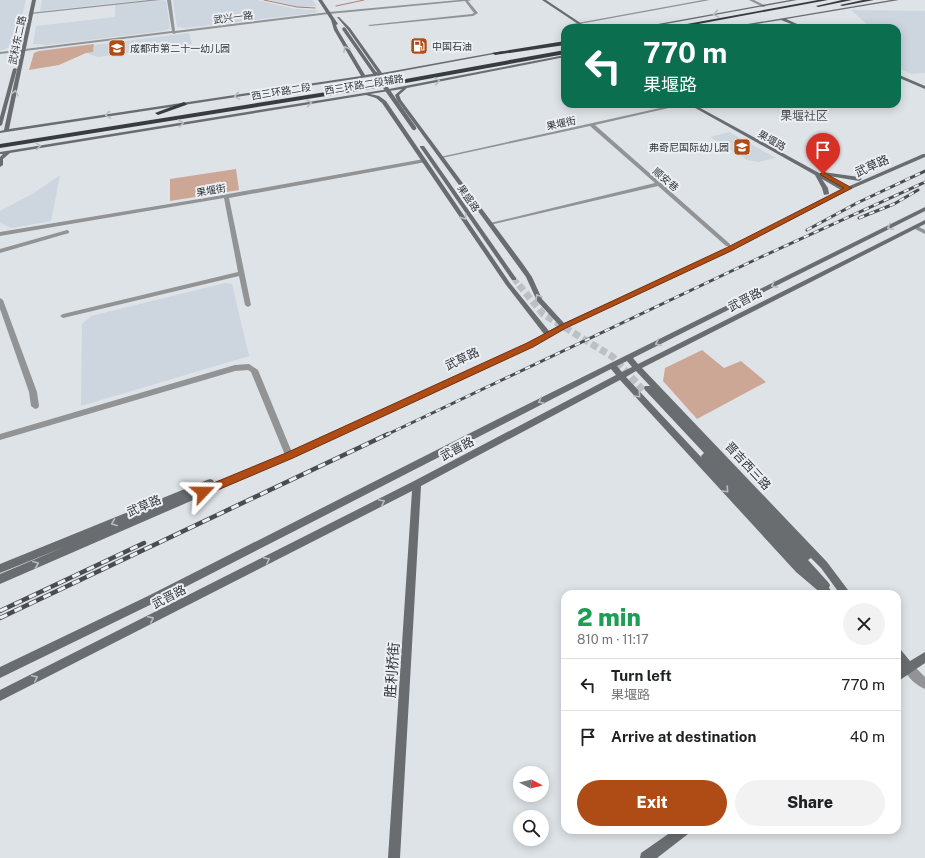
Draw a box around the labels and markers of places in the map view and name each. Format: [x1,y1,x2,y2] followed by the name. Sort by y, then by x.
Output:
[409,36,429,56] fuel station icon: 中国石油
[107,38,127,58] school or university icon: 成都市第二十一幼儿园
[432,40,472,52] place label: 中国石油
[130,42,230,54] place label: 成都市第二十一幼儿园
[806,133,840,174] pin
[732,137,752,157] school or university icon: 弗奇尼国际幼儿园
[649,141,729,153] place label: 弗奇尼国际幼儿园

